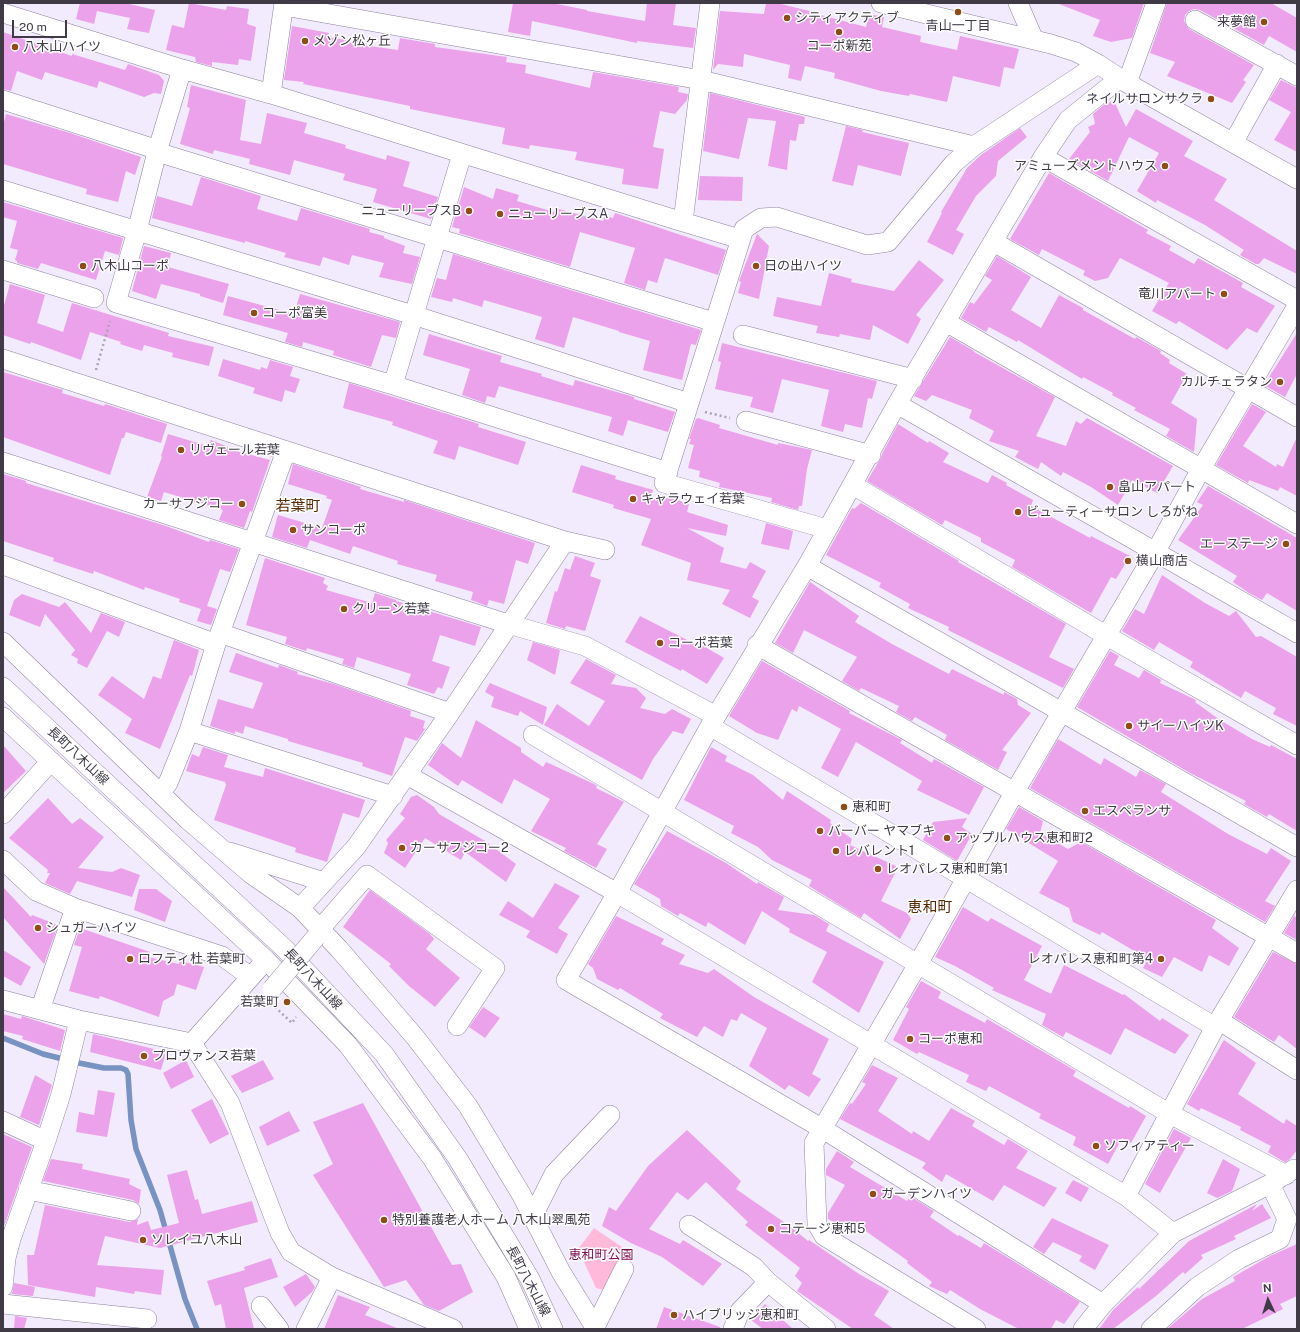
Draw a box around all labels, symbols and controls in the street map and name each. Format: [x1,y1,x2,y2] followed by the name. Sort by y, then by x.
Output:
[953,7,963,17] marker: 青山一丁目
[795,10,899,26] place label: シティアクティブ
[14,12,69,38] scale bar
[782,13,792,23] marker: シティアクティブ
[1217,14,1256,30] place label: 来夢館
[1259,17,1269,27] marker: 来夢館
[926,18,990,34] place label: 青山一丁目
[19,20,47,34] text: 20 m
[834,27,844,37] marker: コーポ新苑
[313,33,391,49] place label: メゾン松ヶ丘
[300,36,310,46] marker: メゾン松ヶ丘
[807,38,871,54] place label: コーポ新苑
[23,39,101,55] place label: 八木山ハイツ
[10,42,20,52] marker: 八木山ハイツ
[1086,91,1203,107] place label: ネイルサロンサクラ
[1206,94,1216,104] marker: ネイルサロンサクラ
[1014,158,1157,174] place label: アミューズメントハウス
[1160,161,1170,171] marker: アミューズメントハウス
[361,203,461,219] place label: ニューリーブスB
[464,206,474,216] marker: ニューリーブスB
[508,206,608,222] place label: ニューリーブスA
[495,209,505,219] marker: ニューリーブスA
[91,258,169,274] place label: 八木山コーポ
[764,258,842,274] place label: 日の出ハイツ
[78,261,88,271] marker: 八木山コーポ
[751,261,761,271] marker: 日の出ハイツ
[1138,286,1216,302] place label: 竜川アパート
[1219,289,1229,299] marker: 竜川アパート
[262,305,327,321] place label: コーポ富美
[249,308,259,318] marker: コーポ富美
[1181,374,1272,390] place label: カルチェラタン
[1275,377,1285,387] marker: カルチェラタン
[189,442,280,458] place label: リヴェール若葉
[176,445,186,455] marker: リヴェール若葉
[1118,479,1196,495] place label: 畠山アパート
[1105,482,1115,492] marker: 畠山アパート
[641,491,745,507] place label: キャラウェイ若葉
[628,494,638,504] marker: キャラウェイ若葉
[143,496,234,512] place label: カーサフジコー
[276,497,320,515] district label: 若葉町
[237,499,247,509] marker: カーサフジコー
[1026,504,1198,520] place label: ビューティーサロン しろがね
[1013,507,1023,517] marker: ビューティーサロン しろがね
[301,522,366,538] place label: サンコーポ
[288,525,298,535] marker: サンコーポ
[1200,536,1278,552] place label: エーステージ
[1281,539,1291,549] marker: エーステージ
[1136,553,1188,569] place label: 横山商店
[1123,556,1133,566] marker: 横山商店
[352,601,430,617] place label: クリーン若葉
[339,604,349,614] marker: クリーン若葉
[668,635,733,651] place label: コーポ若葉
[655,638,665,648] marker: コーポ若葉
[1137,718,1224,734] place label: サイーハイツK
[1124,721,1134,731] marker: サイーハイツK
[44,724,112,788] street label: 長町八木山線
[852,799,891,815] place label: 恵和町
[839,802,849,812] marker: 恵和町
[1093,803,1171,819] place label: エスペランサ
[1080,806,1090,816] marker: エスペランサ
[828,823,935,839] place label: バーバー ヤマブキ
[815,826,825,836] marker: バーバー ヤマブキ
[955,830,1093,846] place label: アップルハウス恵和町2
[942,833,952,843] marker: アップルハウス恵和町2
[410,840,509,856] place label: カーサフジコー2
[397,843,407,853] marker: カーサフジコー2
[844,843,914,859] place label: レバレント1
[831,846,841,856] marker: レバレント1
[886,861,1008,877] place label: レオパレス恵和町第1
[873,864,883,874] marker: レオパレス恵和町第1
[908,898,952,916] district label: 恵和町
[46,920,137,936] place label: シュガーハイツ
[33,923,43,933] marker: シュガーハイツ
[281,945,345,1013] street label: 長町八木山線
[138,951,245,967] place label: ロフティ杜 若葉町
[1028,951,1153,967] place label: レオパレス恵和町第4
[125,954,135,964] marker: ロフティ杜 若葉町
[1156,954,1166,964] marker: レオパレス恵和町第4
[240,994,279,1010] place label: 若葉町
[282,997,292,1007] marker: 若葉町
[918,1031,983,1047] place label: コーポ恵和
[905,1034,915,1044] marker: コーポ恵和
[152,1048,256,1064] place label: プロヴァンス若葉
[139,1051,149,1061] marker: プロヴァンス若葉
[1104,1138,1195,1154] place label: ソフィアティー
[1091,1141,1101,1151] marker: ソフィアティー
[881,1186,972,1202] place label: ガーデンハイツ
[868,1189,878,1199] marker: ガーデンハイツ
[392,1212,590,1228] place label: 特別養護老人ホーム 八木山翠風苑
[379,1215,389,1225] marker: 特別養護老人ホーム 八木山翠風苑
[779,1221,865,1237] place label: コテージ恵和5
[766,1224,776,1234] marker: コテージ恵和5
[151,1232,242,1248] place label: ソレイユ八木山
[138,1235,148,1245] marker: ソレイユ八木山
[503,1243,553,1319] street label: 長町八木山線
[569,1247,633,1263] park label: 恵和町公園
[1248,1280,1288,1320] north arrow
[1262,1282,1272,1294] text: N
[682,1307,799,1323] place label: ハイブリッジ恵和町
[669,1310,679,1320] marker: ハイブリッジ恵和町

